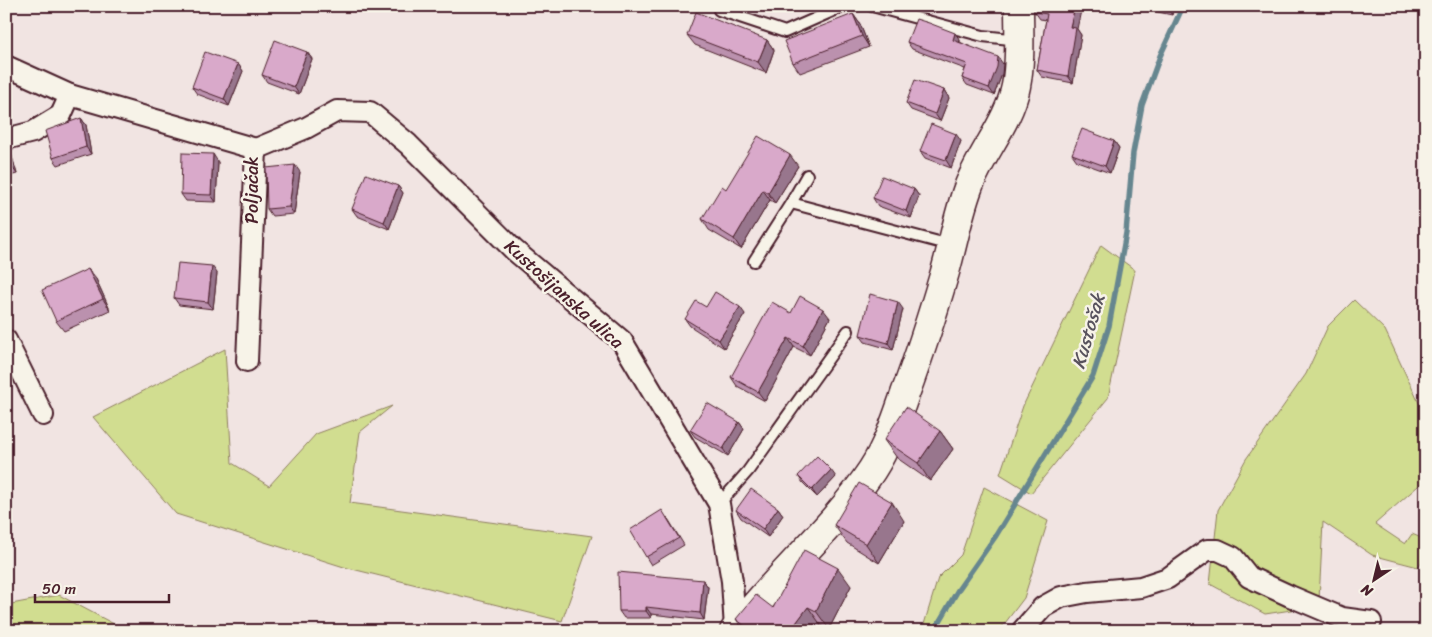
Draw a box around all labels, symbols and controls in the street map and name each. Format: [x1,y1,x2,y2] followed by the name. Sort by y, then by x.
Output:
[236,156,268,224] street label: Poljačak
[497,231,632,358] street label: Kustošijanska ulica
[1062,289,1115,372] water label: Kustošak
[1350,554,1400,604] north arrow
[35,572,169,604] scale bar
[42,576,77,602] text: 50 m
[1355,577,1379,604] text: N

